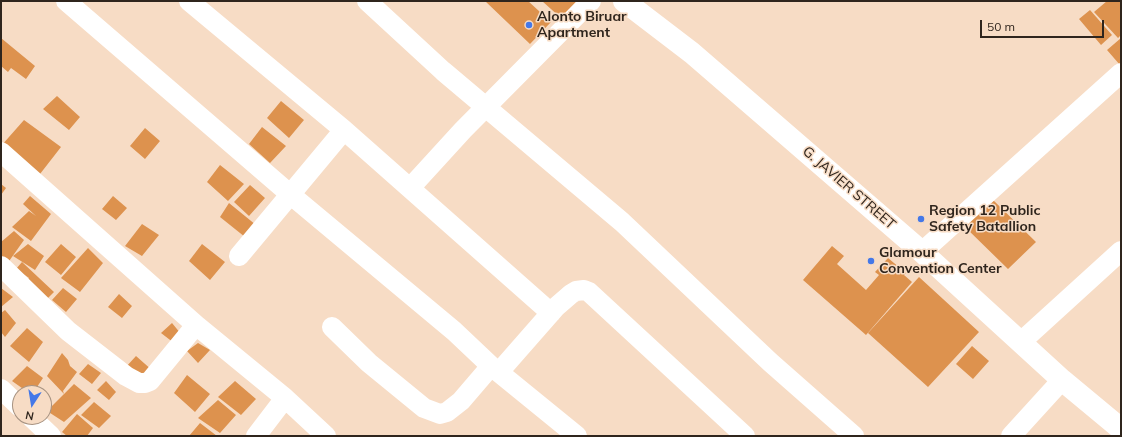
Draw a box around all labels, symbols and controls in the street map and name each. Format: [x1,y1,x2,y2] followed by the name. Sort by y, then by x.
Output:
[537,9,627,42] place label: Alonto Biruar Apartment
[982,12,1106,38] scale bar
[987,19,1015,34] text: 50 m
[524,20,534,30] marker: Alonto Biruar Apartment
[799,143,899,233] street label: G. JAVIER STREET
[929,203,1040,236] place label: Region 12 Public Safety Batallion
[916,214,926,224] marker: Region 12 Public Safety Batallion
[879,245,1001,278] place label: Glamour Convention Center
[866,256,876,266] marker: Glamour Convention Center
[12,385,52,425] north arrow
[24,408,35,423] text: N

